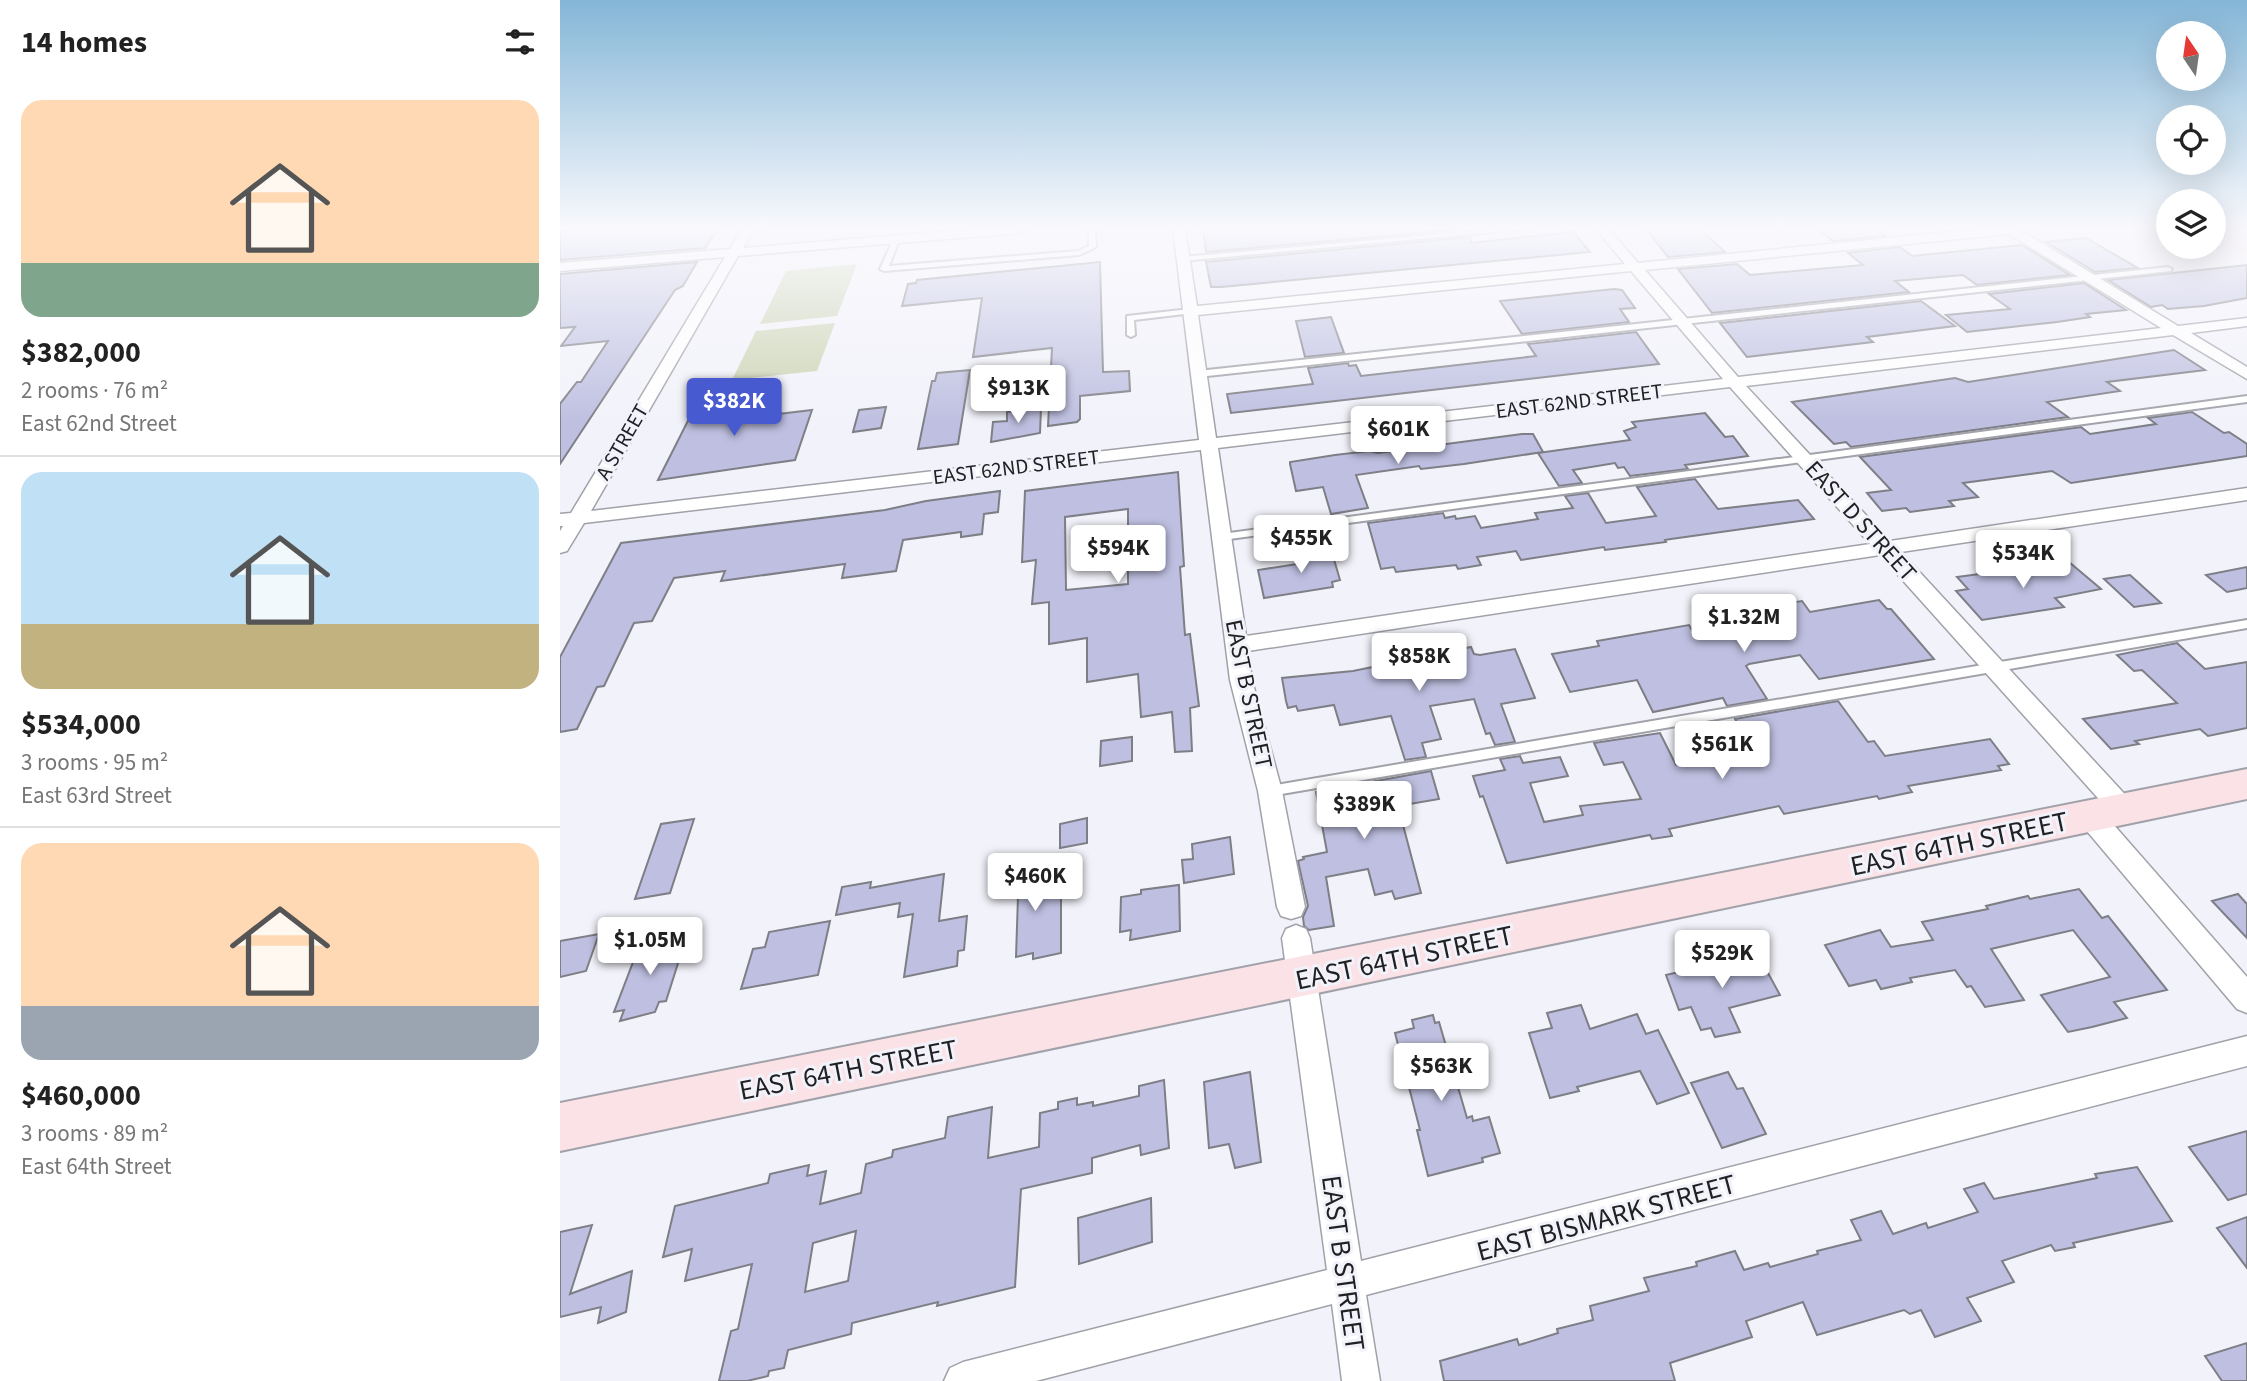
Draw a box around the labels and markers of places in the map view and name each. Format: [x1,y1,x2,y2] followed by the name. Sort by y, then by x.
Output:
[969,366,1067,425] pin: $913K
[685,378,783,438] pin: $382K
[1349,406,1447,466] pin: $601K
[1252,516,1350,575] pin: $455K
[1069,526,1167,585] pin: $594K
[1974,530,2072,590] pin: $534K
[1687,594,1801,654] pin: $1.32M
[1370,634,1468,693] pin: $858K
[1673,722,1771,781] pin: $561K
[1315,782,1413,841] pin: $389K
[986,853,1084,913] pin: $460K
[593,918,707,977] pin: $1.05M
[1673,930,1771,990] pin: $529K
[1392,1044,1490,1103] pin: $563K

